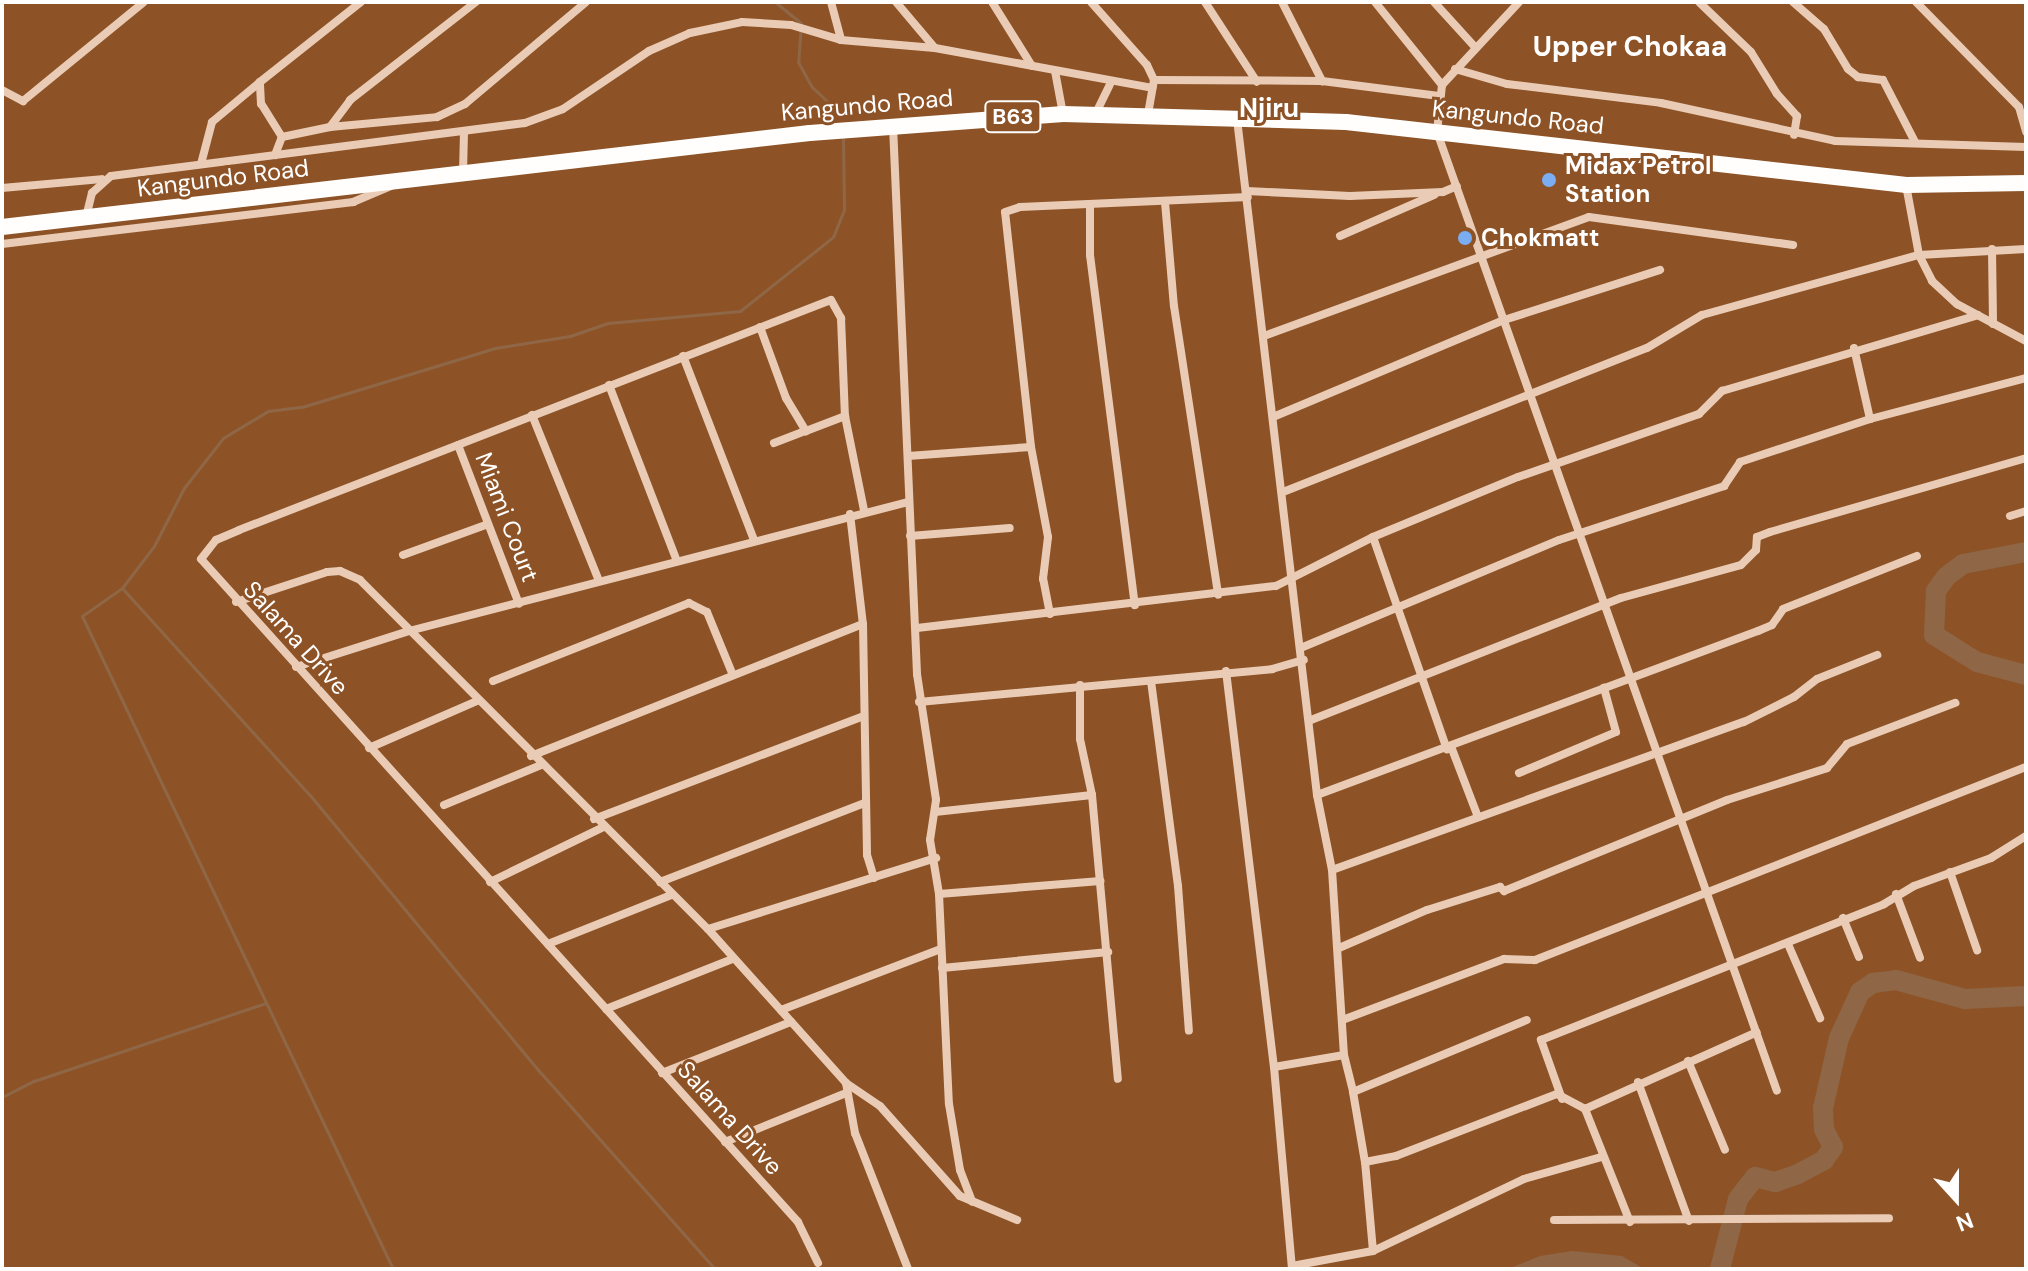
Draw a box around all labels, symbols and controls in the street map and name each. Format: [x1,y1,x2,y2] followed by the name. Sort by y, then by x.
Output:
[1533,30,1727,64] district label: Upper Chokaa
[780,83,954,127] street label: Kangundo Road
[1239,93,1299,125] district label: Njiru
[1431,94,1605,140] street label: Kangundo Road
[983,99,1043,135] road number: B63
[1565,152,1711,208] place label: Midax Petrol Station
[136,153,310,203] street label: Kangundo Road
[1540,171,1558,189] marker: Midax Petrol Station
[1481,224,1599,252] place label: Chokmatt
[1456,229,1474,247] marker: Chokmatt
[469,448,545,586] street label: Miami Court
[237,575,355,701] street label: Salama Drive
[671,1055,789,1181] street label: Salama Drive
[1916,1159,1996,1239] north arrow
[1952,1205,1977,1238] text: N

